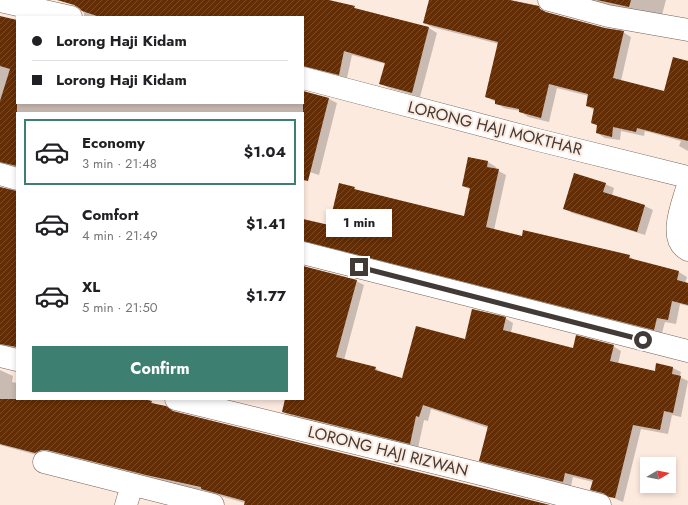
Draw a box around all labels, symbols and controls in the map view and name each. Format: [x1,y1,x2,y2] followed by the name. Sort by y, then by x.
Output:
[56,30,187,52] text: Lorong Haji Kidam
[56,69,187,91] text: Lorong Haji Kidam
[406,95,584,161] street label: LORONG HAJI MOKTHAR
[82,132,145,154] text: Economy
[34,134,70,170] icon: car
[244,141,286,163] text: $1.04
[82,154,157,173] text: 3 min · 21:48
[82,204,139,226] text: Comfort
[34,206,70,242] icon: car
[326,209,392,237] callout: 1 min
[246,213,286,235] text: $1.41
[343,213,375,232] text: 1 min
[82,226,158,245] text: 4 min · 21:49
[350,258,368,276] route end
[82,276,100,298] text: XL
[34,278,70,314] icon: car
[246,285,286,307] text: $1.77
[82,298,158,317] text: 5 min · 21:50
[634,331,652,349] route start
[32,346,288,392] button: Confirm
[305,420,471,482] street label: LORONG HAJI RIZWAN
[640,457,676,493] north arrow
[640,457,676,493] map controls

